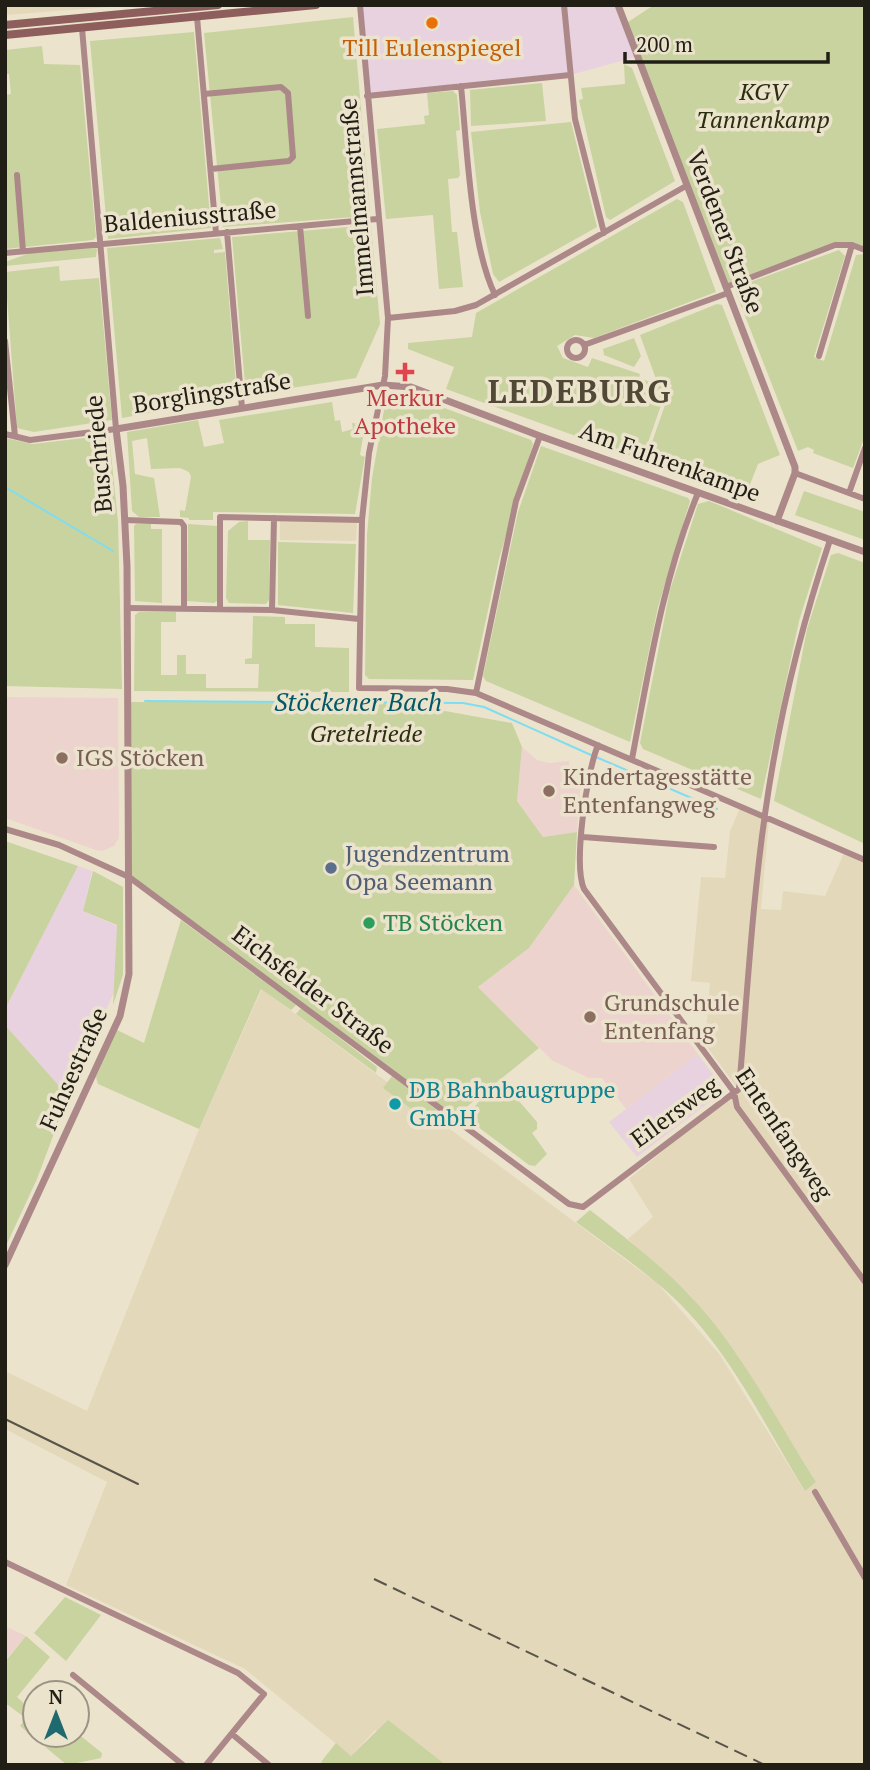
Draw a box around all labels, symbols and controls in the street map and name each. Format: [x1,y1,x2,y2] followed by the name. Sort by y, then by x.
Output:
[424,15,440,31] marker: Till Eulenspiegel
[625,21,828,65] scale bar
[636,30,693,58] text: 200 m
[343,31,521,63] place label: Till Eulenspiegel
[696,75,830,135] park label: KGV Tannenkamp
[331,97,381,297] street label: Immelmannstraße
[680,145,772,318] street label: Verdener Straße
[102,193,278,239] street label: Baldeniusstraße
[131,364,293,420] street label: Borglingstraße
[397,364,413,380] marker: Merkur Apotheke
[488,370,672,412] district label: LEDEBURG
[354,381,456,441] place label: Merkur Apotheke
[77,394,119,514] street label: Buschriede
[575,413,765,509] street label: Am Fuhrenkampe
[274,684,442,718] water label: Stöckener Bach
[310,717,422,749] park label: Gretelriede
[76,741,204,773] place label: IGS Stöcken
[54,750,70,766] marker: IGS Stöcken
[563,760,752,820] place label: Kindertagesstätte Entenfangweg
[541,783,557,799] marker: Kindertagesstätte Entenfangweg
[345,837,510,897] place label: Jugendzentrum Opa Seemann
[323,860,339,876] marker: Jugendzentrum Opa Seemann
[383,906,503,938] place label: TB Stöcken
[361,915,377,931] marker: TB Stöcken
[226,918,401,1061] street label: Eichsfelder Straße
[604,986,740,1046] place label: Grundschule Entenfang
[32,1002,114,1135] street label: Fuhsestraße
[582,1009,598,1025] marker: Grundschule Entenfang
[729,1061,841,1206] street label: Entenfangweg
[624,1068,725,1154] street label: Eilersweg
[409,1073,616,1133] place label: DB Bahnbaugruppe GmbH
[387,1096,403,1112] marker: DB Bahnbaugruppe GmbH
[21,1679,91,1749] north arrow
[49,1684,64,1709] text: N

